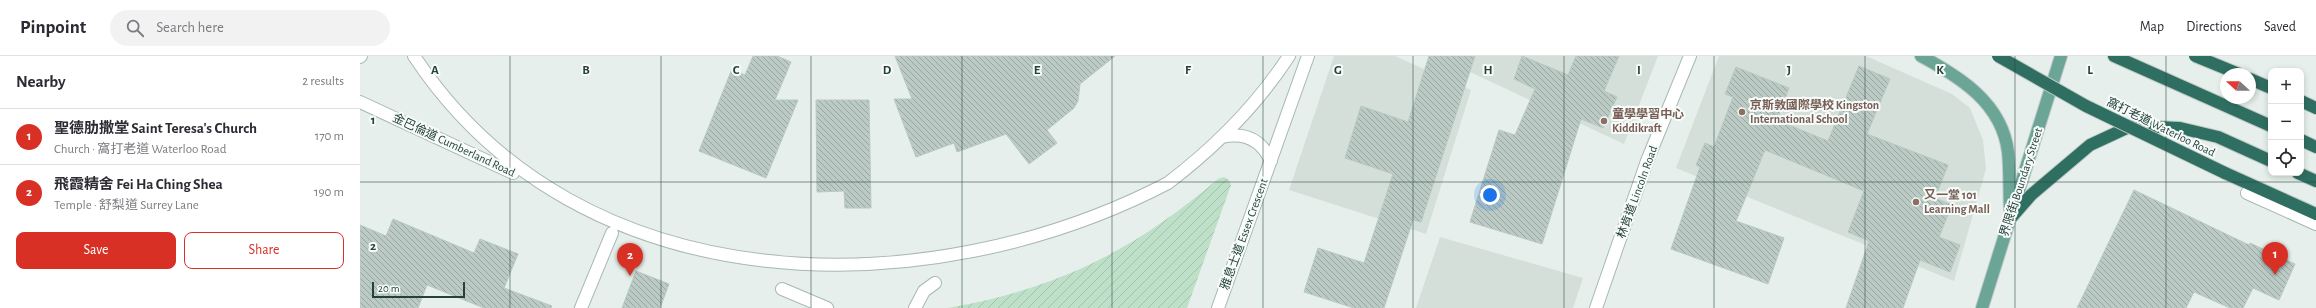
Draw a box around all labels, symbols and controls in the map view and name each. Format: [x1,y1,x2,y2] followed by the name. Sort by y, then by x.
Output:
[110,10,390,46] search box
[124,17,146,39] icon: search
[20,18,86,37] text: Pinpoint
[156,20,224,35] text: Search here
[2140,20,2164,34] text: Map
[2186,20,2242,34] text: Directions
[2264,20,2296,34] text: Saved
[431,64,439,77] text: A
[582,64,590,77] text: B
[733,64,740,77] text: C
[883,64,892,77] text: D
[1034,64,1041,77] text: E
[1185,64,1192,77] text: F
[1334,64,1342,77] text: G
[1483,64,1493,77] text: H
[1637,64,1641,77] text: I
[1787,64,1791,77] text: J
[1936,64,1944,77] text: K
[2087,64,2093,77] text: L
[2220,68,2256,104] north arrow
[2268,68,2304,176] map controls
[2268,68,2304,104] button: +
[16,73,66,90] text: Nearby
[302,75,344,88] text: 2 results
[2105,95,2218,159] street label: 窩打老道 Waterloo Road
[1750,98,1879,125] place label: 京斯敦國際學校 Kingston International School
[2268,104,2304,140] button: −
[1612,107,1684,134] place label: 童學學習中心 Kiddikraft
[1737,107,1747,117] marker: 京斯敦國際學校 Kingston International School
[391,110,518,179] street label: 金巴倫道 Cumberland Road
[371,114,375,127] text: 1
[1599,116,1609,126] marker: 童學學習中心 Kiddikraft
[54,121,257,136] text: 聖德肋撒堂 Saint Teresa's Church
[1997,126,2045,238] street label: 界限街 Boundary Street
[27,130,31,143] text: 1
[315,130,344,143] text: 170 m
[2268,140,2304,176] button: locate
[54,143,226,156] text: Church · 窩打老道 Waterloo Road
[1614,144,1659,240] street label: 林肯道 Lincoln Road
[1217,176,1270,291] street label: 雅息士道 Essex Crescent
[54,177,223,192] text: 飛霞精舍 Fei Ha Ching Shea
[1480,185,1500,205] your location
[26,186,32,199] text: 2
[314,186,344,199] text: 190 m
[1924,188,1990,215] place label: 又一堂 101 Learning Mall
[1911,197,1921,207] marker: 又一堂 101 Learning Mall
[54,199,199,212] text: Temple · 舒梨道 Surrey Lane
[16,232,176,269] button: Save
[184,232,344,269] button: Share
[370,240,376,253] text: 2
[2262,242,2288,275] pin: 1
[617,243,643,276] pin: 2
[372,280,465,299] scale bar
[378,283,399,294] text: 20 m

